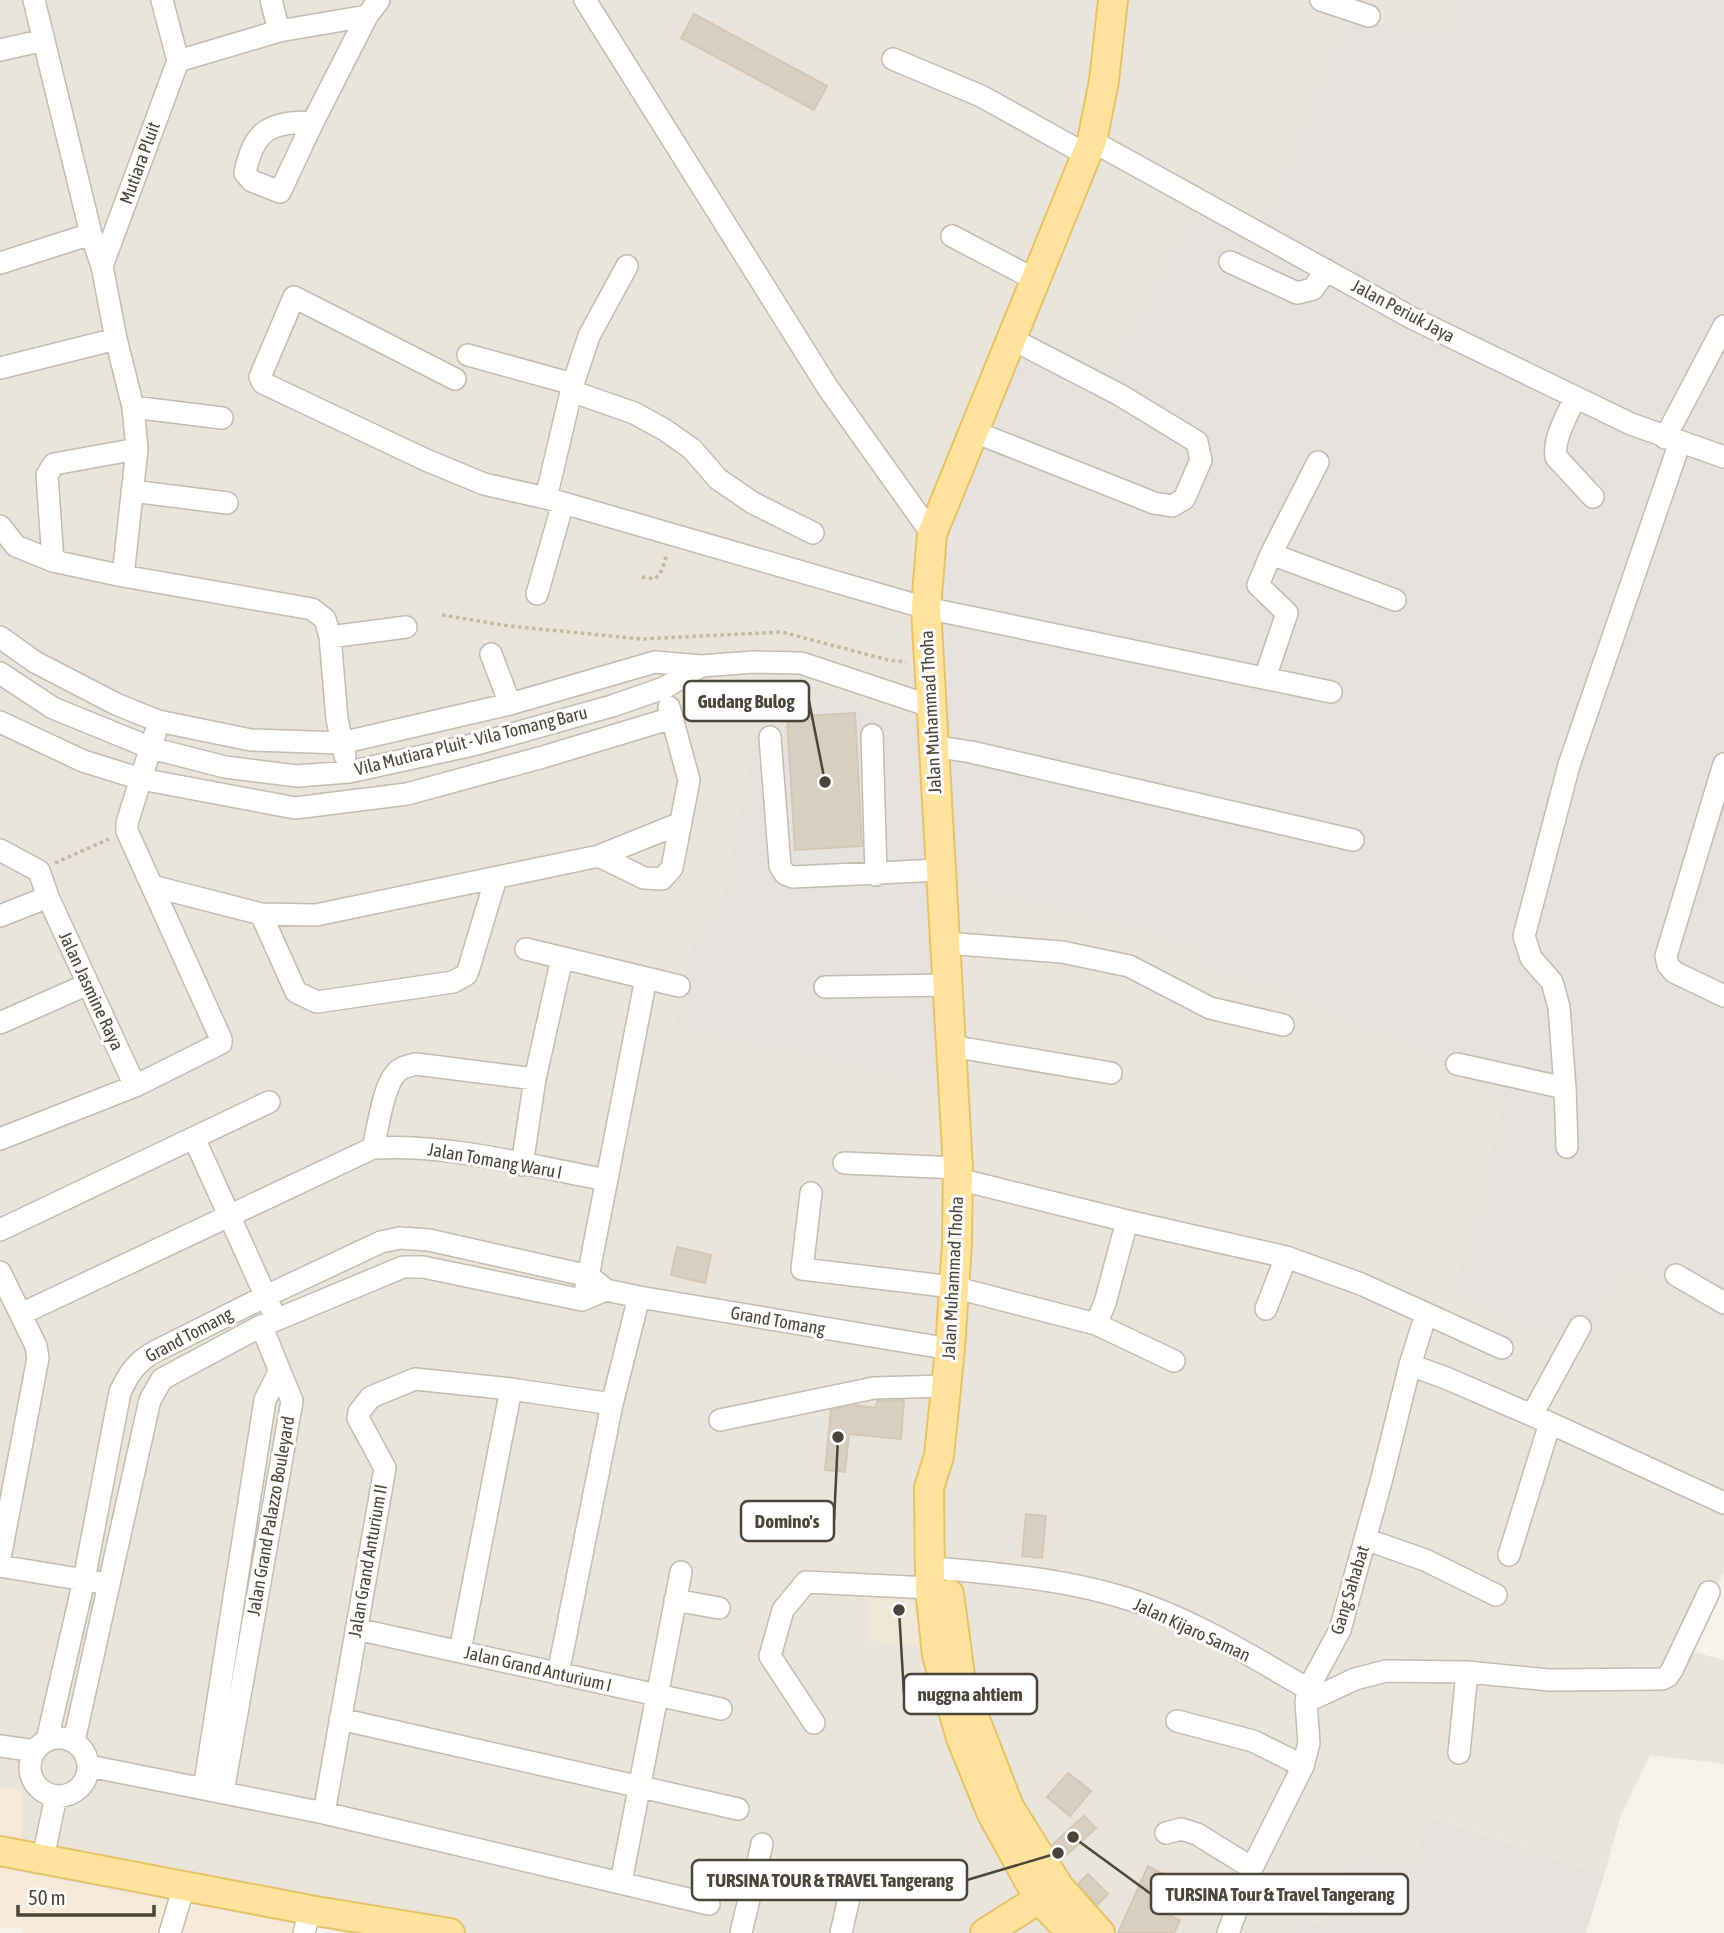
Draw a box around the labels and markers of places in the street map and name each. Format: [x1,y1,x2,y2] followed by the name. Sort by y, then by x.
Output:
[684,681,809,721] callout: Gudang Bulog
[741,1501,834,1541] callout: Domino's
[904,1674,1037,1714] callout: nuggna ahtiem
[692,1860,967,1900] callout: TURSINA TOUR & TRAVEL Tangerang
[1151,1874,1408,1914] callout: TURSINA Tour & Travel Tangerang

